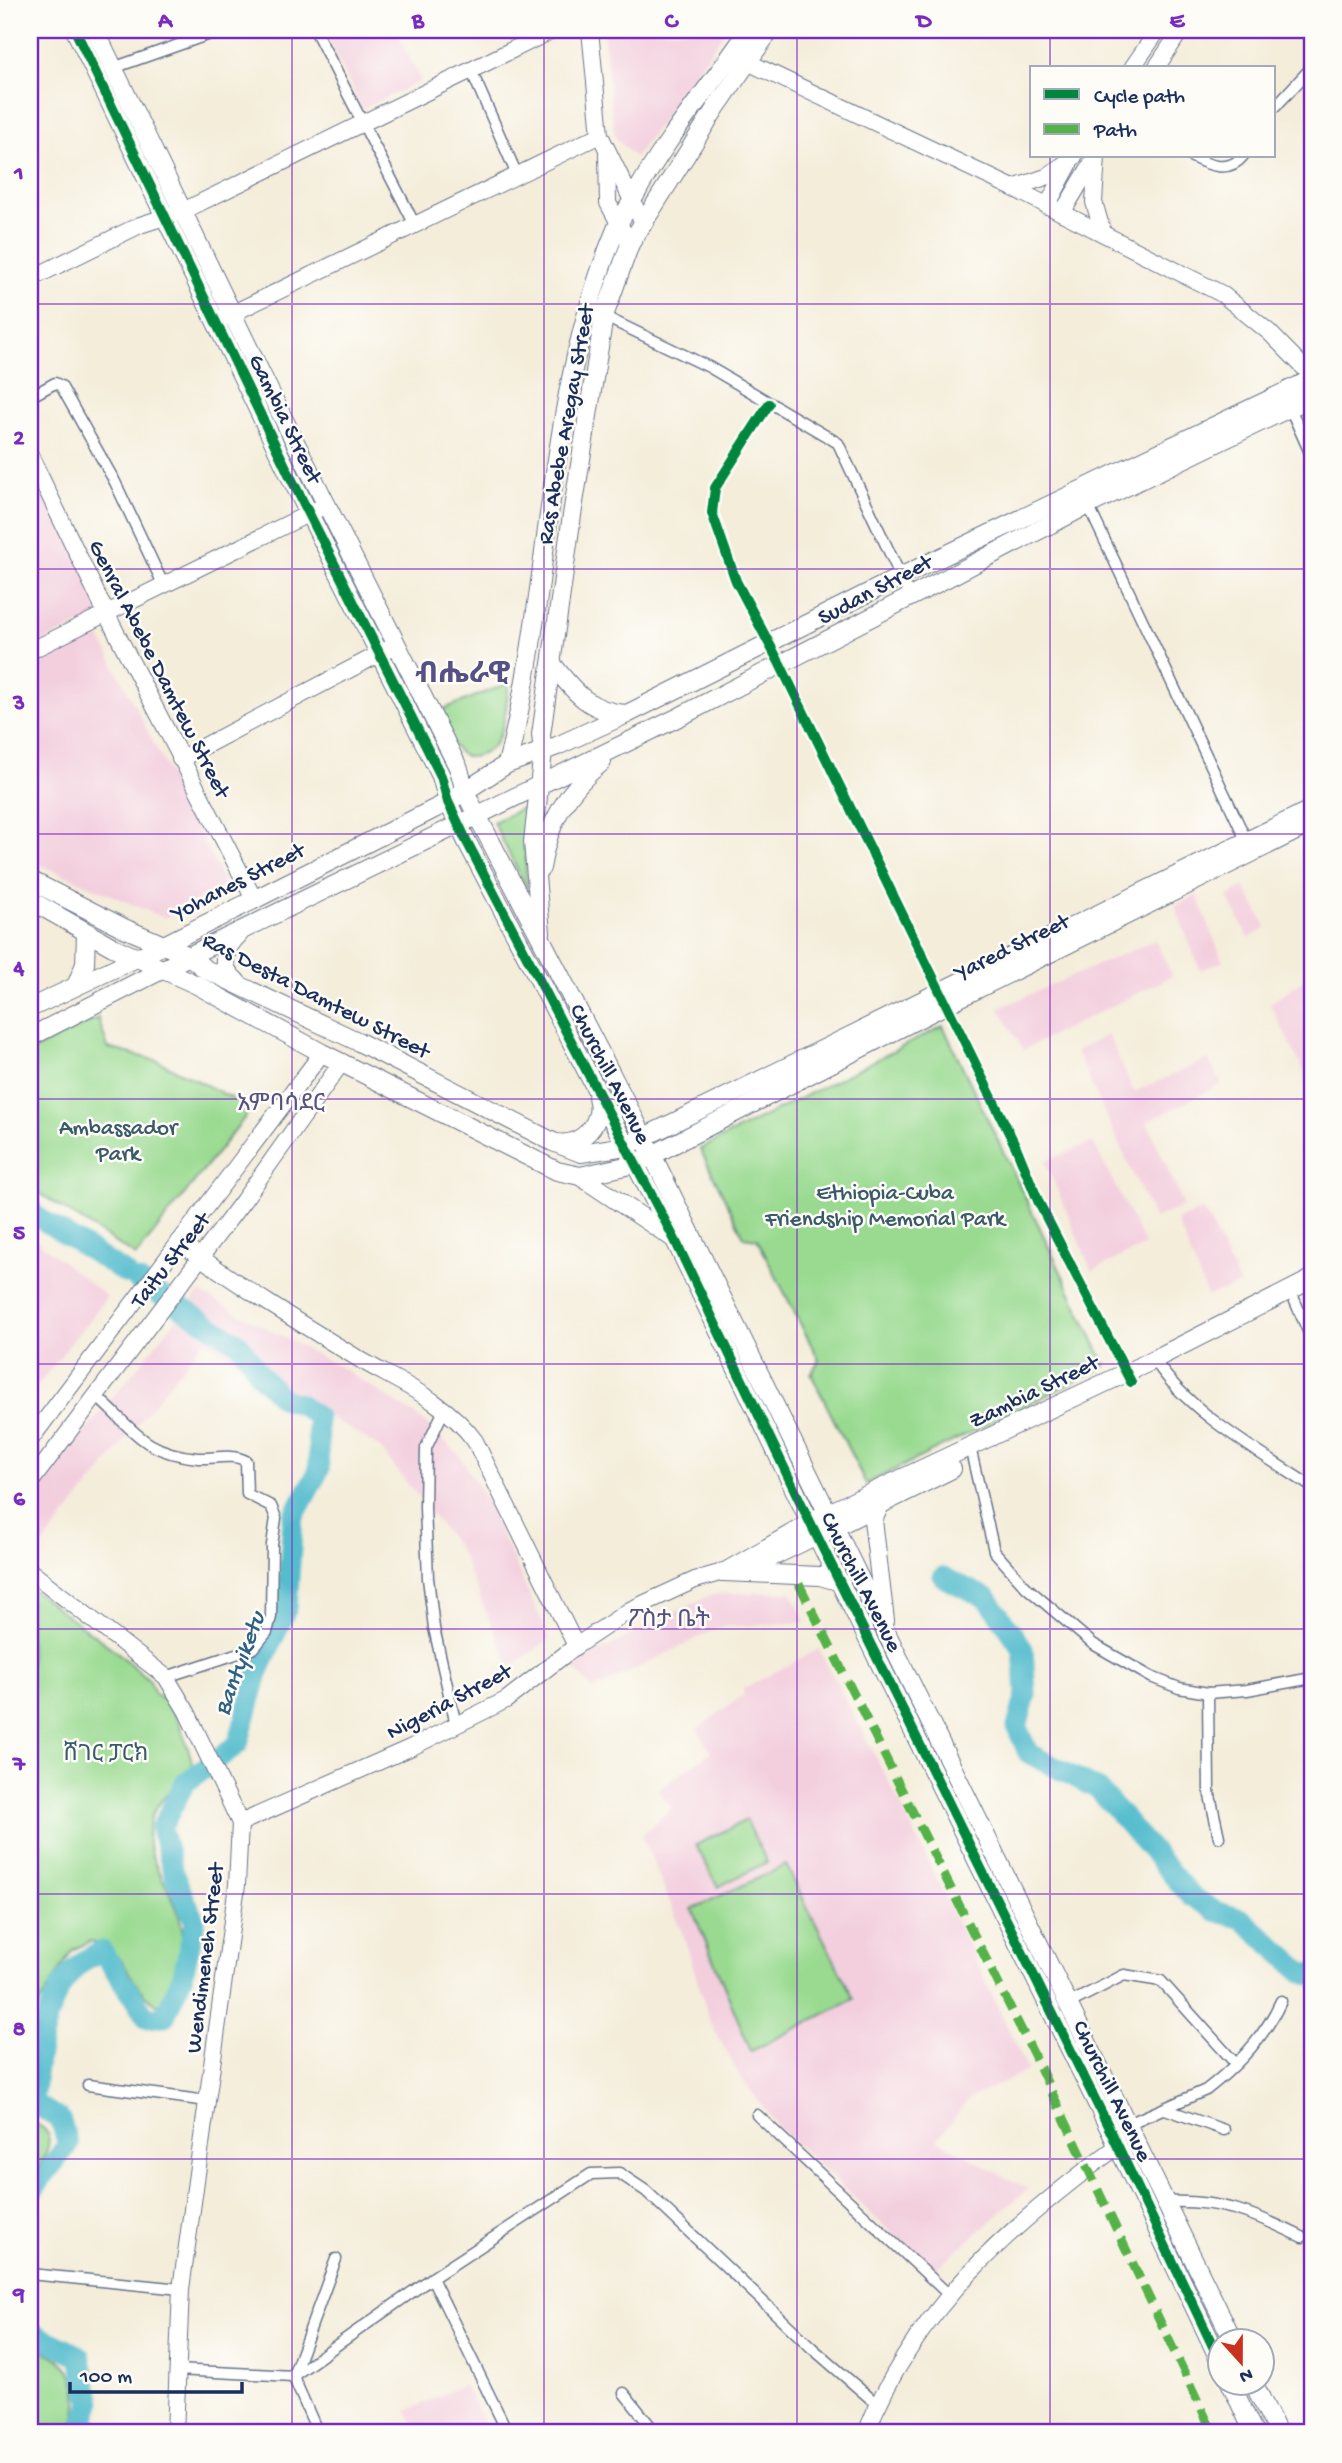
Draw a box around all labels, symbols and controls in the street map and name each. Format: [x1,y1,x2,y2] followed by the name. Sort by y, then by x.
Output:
[157,9,173,36] text: A
[411,9,425,36] text: B
[665,9,680,36] text: C
[915,9,933,36] text: D
[1170,9,1186,36] text: E
[1030,66,1276,158] legend
[1094,86,1185,111] text: Cycle path
[1093,120,1137,145] text: Path
[13,161,24,188] text: 1
[533,301,602,547] street label: Ras Abebe Aregay Street
[241,351,327,490] street label: Gambia Street
[13,426,25,453] text: 2
[81,536,235,804] street label: Genral Abebe Damtew Street
[814,549,939,632] street label: Sudan Street
[415,659,511,694] district label: ብሔራዊ
[12,691,25,718] text: 3
[166,837,311,929] street label: Yohanes Street
[949,908,1075,988] street label: Yared Street
[197,928,435,1067] street label: Ras Desta Damtew Street
[13,956,25,983] text: 4
[562,1000,656,1150] street label: Churchill Avenue
[237,1091,325,1120] district label: አምባሳደር
[59,1116,179,1169] park label: Ambassador Park
[764,1181,1008,1234] park label: Ethiopia-Cuba Friendship Memorial Park
[125,1207,218,1316] street label: Taitu Street
[13,1221,25,1248] text: 5
[965,1349,1105,1436] street label: Zambia Street
[13,1487,26,1514] text: 6
[813,1508,907,1658] street label: Churchill Avenue
[628,1606,711,1636] district label: ፖስታ ቤት
[209,1607,274,1720] water label: Bantyiketu
[383,1658,518,1747] street label: Nigeria Street
[63,1740,149,1769] park label: ሸገር ፓርክ
[12,1752,26,1779] text: 7
[181,1860,232,2055] street label: Wendimeneh Street
[13,2017,26,2044] text: 8
[1065,2017,1157,2168] street label: Churchill Avenue
[12,2282,25,2309] text: 9
[1206,2326,1276,2396] north arrow
[70,2351,242,2395] scale bar
[1236,2362,1256,2388] text: N
[79,2366,132,2391] text: 100 m

